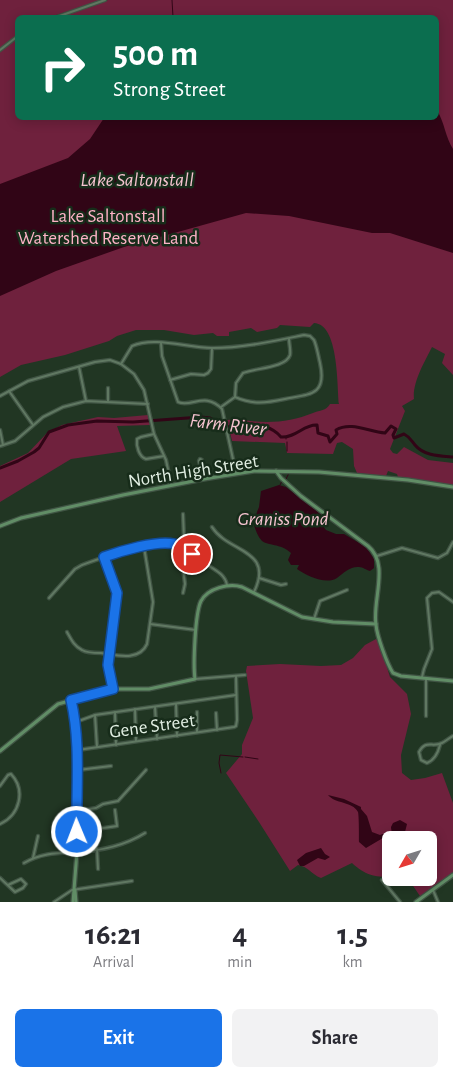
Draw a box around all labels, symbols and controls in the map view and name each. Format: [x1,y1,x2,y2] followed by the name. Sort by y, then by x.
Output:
[30,35,95,100] icon: right
[113,37,198,72] text: 500 m
[113,78,226,100] text: Strong Street
[80,170,194,190] water label: Lake Saltonstall
[18,207,198,248] park label: Lake Saltonstall Watershed Reserve Land
[188,410,268,440] water label: Farm River
[127,452,260,491] street label: North High Street
[237,509,329,529] water label: Graniss Pond
[171,533,213,575] pin
[178,540,206,568] icon: arrive
[108,711,196,742] street label: Gene Street
[50,805,102,857] position arrow
[382,831,438,886] north arrow
[382,831,437,886] map controls
[85,920,142,950] text: 16:21
[232,920,247,950] text: 4
[337,920,368,950] text: 1.5
[93,954,134,970] text: Arrival
[227,954,252,970] text: min
[343,954,363,970] text: km
[15,1009,222,1067] button: Exit
[232,1009,438,1067] button: Share

